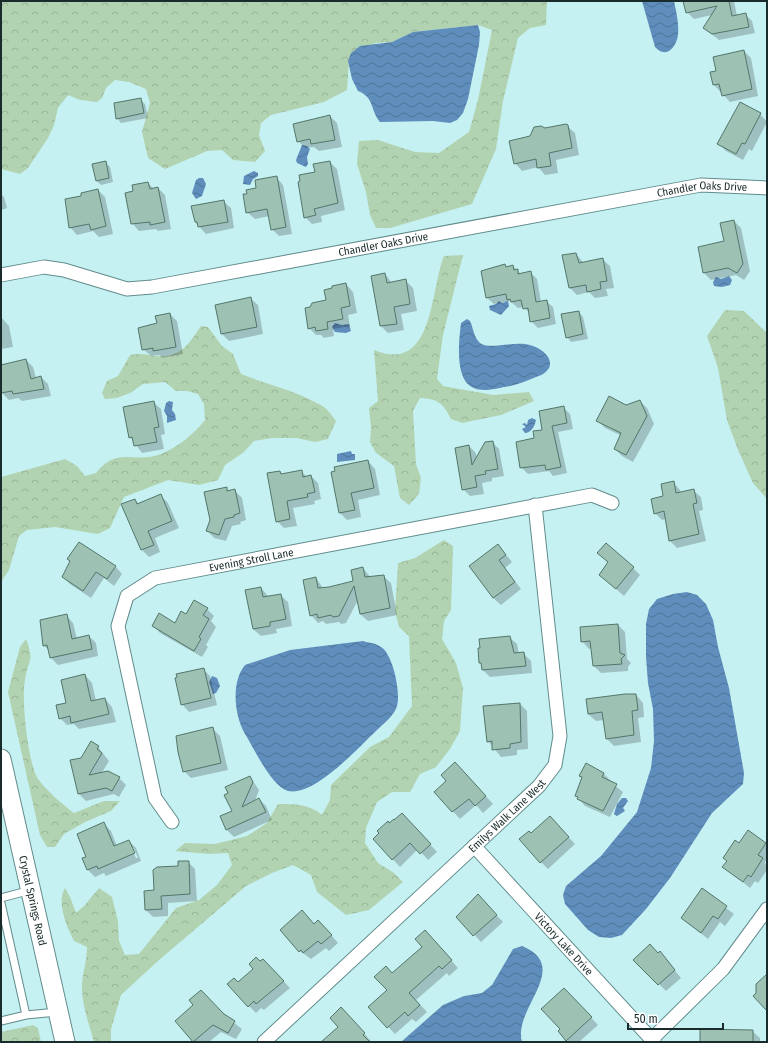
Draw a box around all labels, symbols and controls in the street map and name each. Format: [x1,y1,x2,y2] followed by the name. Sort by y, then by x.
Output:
[656,179,748,200] street label: Chandler Oaks Drive
[337,230,429,259] street label: Chandler Oaks Drive
[208,546,295,575] street label: Evening Stroll Lane
[466,777,549,855] street label: Emilys Walk Lane West
[16,854,49,947] street label: Crystal Springs Road
[532,910,596,978] street label: Victory Lake Drive
[628,1005,723,1031] scale bar
[634,1012,658,1026] text: 50 m

